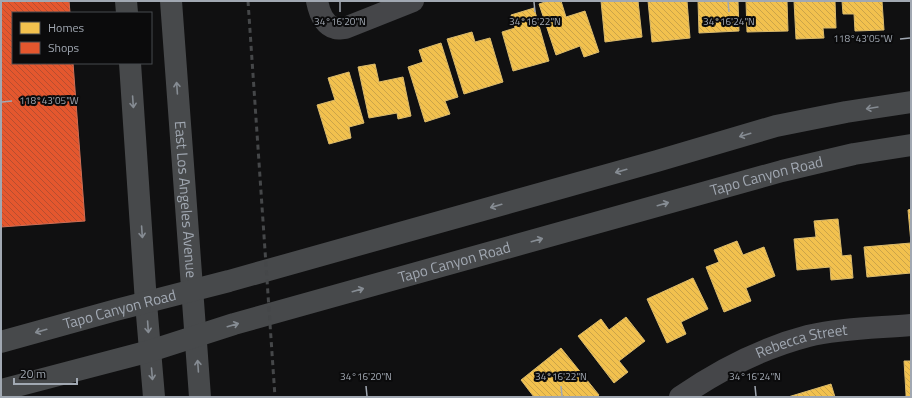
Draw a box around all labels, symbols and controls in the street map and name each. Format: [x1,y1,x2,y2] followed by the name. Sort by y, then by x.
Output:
[12,12,152,64] legend
[314,14,366,29] text: 34°16'20"N
[509,14,561,29] text: 34°16'22"N
[703,14,755,29] text: 34°16'24"N
[48,18,84,37] text: Homes
[833,31,893,46] text: 118°43'05"W
[48,38,80,57] text: Shops
[173,82,180,95] one-way arrow
[19,93,79,108] text: 118°43'05"W
[129,95,136,108] one-way arrow
[866,104,879,112] one-way arrow
[169,120,203,279] street label: East Los Angeles Avenue
[739,132,752,139] one-way arrow
[707,150,825,202] street label: Tapo Canyon Road
[614,168,627,175] one-way arrow
[656,200,669,207] one-way arrow
[489,203,502,211] one-way arrow
[138,225,145,238] one-way arrow
[395,235,513,289] street label: Tapo Canyon Road
[531,235,544,243] one-way arrow
[61,283,178,335] street label: Tapo Canyon Road
[352,286,365,293] one-way arrow
[752,318,849,364] street label: Rebecca Street
[145,320,152,333] one-way arrow
[226,321,239,328] one-way arrow
[35,328,48,335] one-way arrow
[14,360,77,386] scale bar
[194,360,201,373] one-way arrow
[20,364,46,383] text: 20 m
[148,367,156,380] one-way arrow
[340,369,392,384] text: 34°16'20"N
[535,369,587,384] text: 34°16'22"N
[729,369,781,384] text: 34°16'24"N

